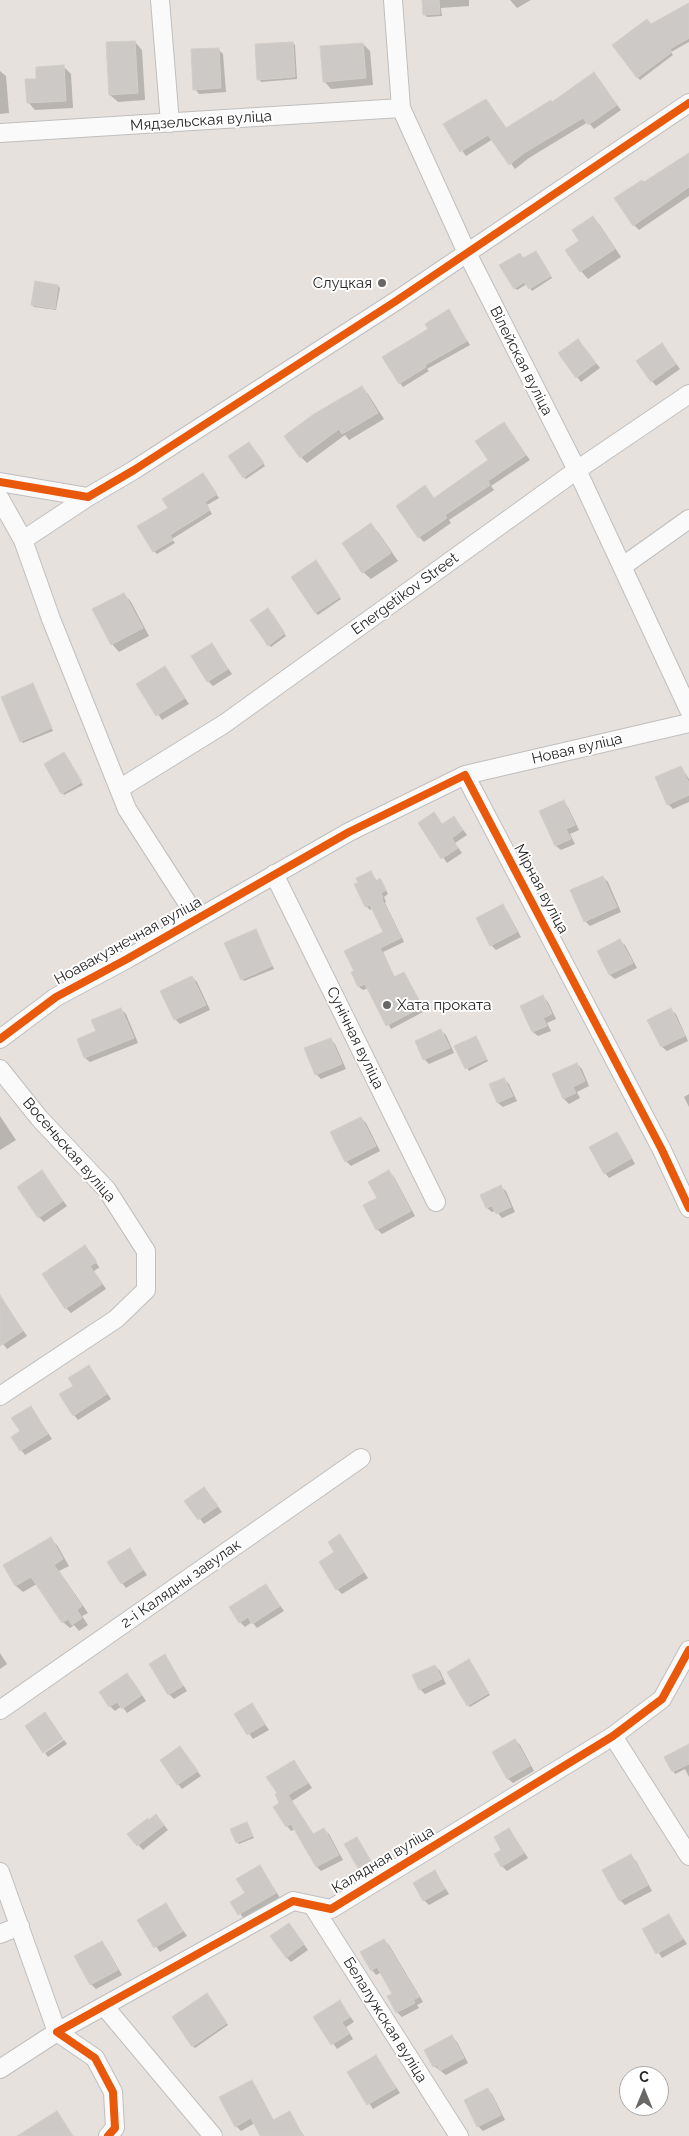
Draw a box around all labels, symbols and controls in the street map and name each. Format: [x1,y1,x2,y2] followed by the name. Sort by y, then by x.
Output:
[130,107,272,135] street label: Мядзельская вуліца
[313,274,372,292] place label: Слуцкая
[376,277,388,289] marker: Слуцкая
[486,303,556,419] street label: Вілейская вуліца
[348,549,462,639] street label: Energetikov Street
[530,730,624,768] street label: Новая вуліца
[510,841,572,937] street label: Мірная вуліца
[51,893,205,989] street label: Ноавакузнечная вуліца
[322,984,388,1092] street label: Сунічная вуліца
[397,996,491,1014] place label: Хата проката
[381,999,393,1011] marker: Хата проката
[19,1094,119,1206] street label: Восеньская вуліца
[118,1536,244,1632] street label: 2-і Калядны завулак
[329,1822,437,1898] street label: Калядная вуліца
[339,1954,431,2086] street label: Белалужская вуліца
[619,2066,669,2116] north arrow
[639,2069,649,2085] text: С

